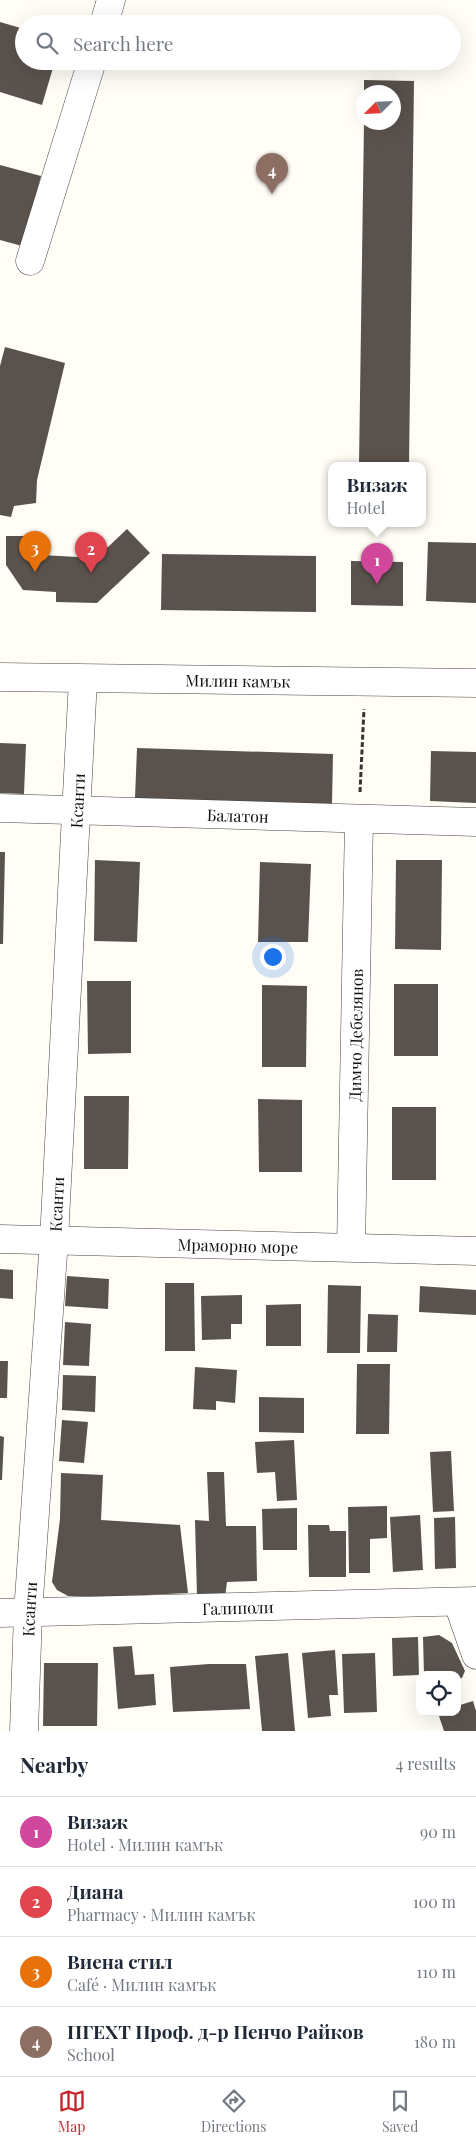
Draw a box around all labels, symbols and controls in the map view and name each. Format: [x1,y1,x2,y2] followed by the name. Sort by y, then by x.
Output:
[15,15,461,70] search box
[33,29,61,57] icon: search
[73,30,173,56] text: Search here
[356,85,401,130] north arrow
[256,153,288,194] pin: 4
[328,462,426,527] popup
[346,471,408,497] text: Визаж
[346,497,385,518] text: Hotel
[19,531,51,572] pin: 3
[75,532,107,573] pin: 2
[361,543,393,584] pin: 1
[185,669,291,691] street label: Милин камък
[65,773,89,829] street label: Ксанти
[207,804,269,826] street label: Балатон
[260,944,286,970] your location
[343,968,367,1102] street label: Димчо Дебелянов
[44,1176,68,1232] street label: Ксанти
[177,1233,298,1257] street label: Мраморно море
[17,1581,41,1637] street label: Ксанти
[202,1596,274,1618] street label: Галиполи
[416,1671,461,1716] map controls
[416,1671,461,1716] button: locate
[20,1750,89,1778] text: Nearby
[395,1753,456,1774] text: 4 results
[67,1808,128,1834] text: Визаж
[33,1821,39,1842] text: 1
[420,1821,456,1842] text: 90 m
[67,1834,223,1855] text: Hotel · Милин камък
[67,1878,124,1904] text: Диана
[32,1891,40,1912] text: 2
[413,1891,456,1912] text: 100 m
[67,1904,256,1925] text: Pharmacy · Милин камък
[67,1948,173,1974] text: Виена стил
[32,1961,40,1982] text: 3
[416,1961,456,1982] text: 110 m
[67,1974,216,1995] text: Café · Милин камък
[67,2018,364,2044] text: ПГЕХТ Проф. д-р Пенчо Райков
[32,2031,40,2052] text: 4
[414,2031,456,2052] text: 180 m
[67,2044,115,2065] text: School
[58,2087,86,2136] tab: Map
[201,2087,267,2136] tab: Directions
[382,2087,418,2136] tab: Saved

